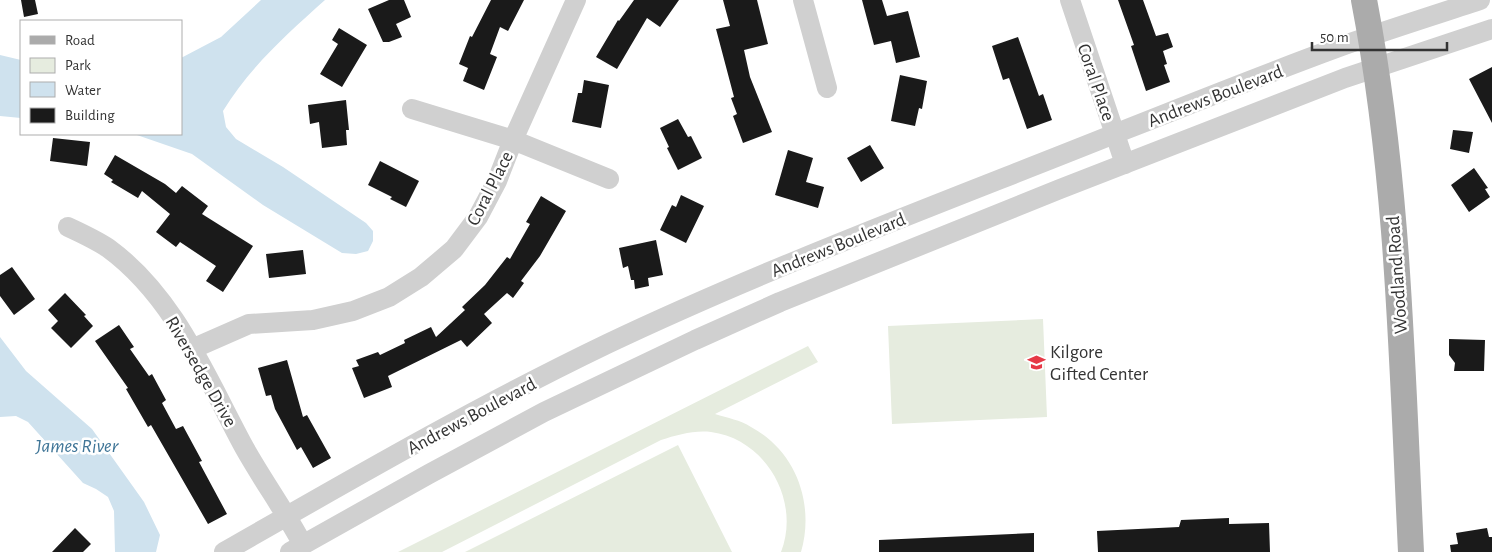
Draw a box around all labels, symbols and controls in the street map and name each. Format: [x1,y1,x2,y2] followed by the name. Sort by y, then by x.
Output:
[20,20,182,135] legend
[1312,20,1447,52] scale bar
[1320,30,1349,45] text: 50 m
[65,33,95,48] text: Road
[1073,41,1118,124] street label: Coral Place
[65,58,91,73] text: Park
[1145,62,1286,131] street label: Andrews Boulevard
[65,83,101,98] text: Water
[65,108,115,123] text: Building
[464,148,517,229] street label: Coral Place
[769,210,909,281] street label: Andrews Boulevard
[1384,215,1411,335] street label: Woodland Road
[161,313,240,430] street label: Riversedge Drive
[1050,343,1148,384] place label: Kilgore Gifted Center
[1026,352,1046,372] school or university icon: Kilgore Gifted Center
[404,374,539,458] street label: Andrews Boulevard
[35,436,119,456] water label: James River

